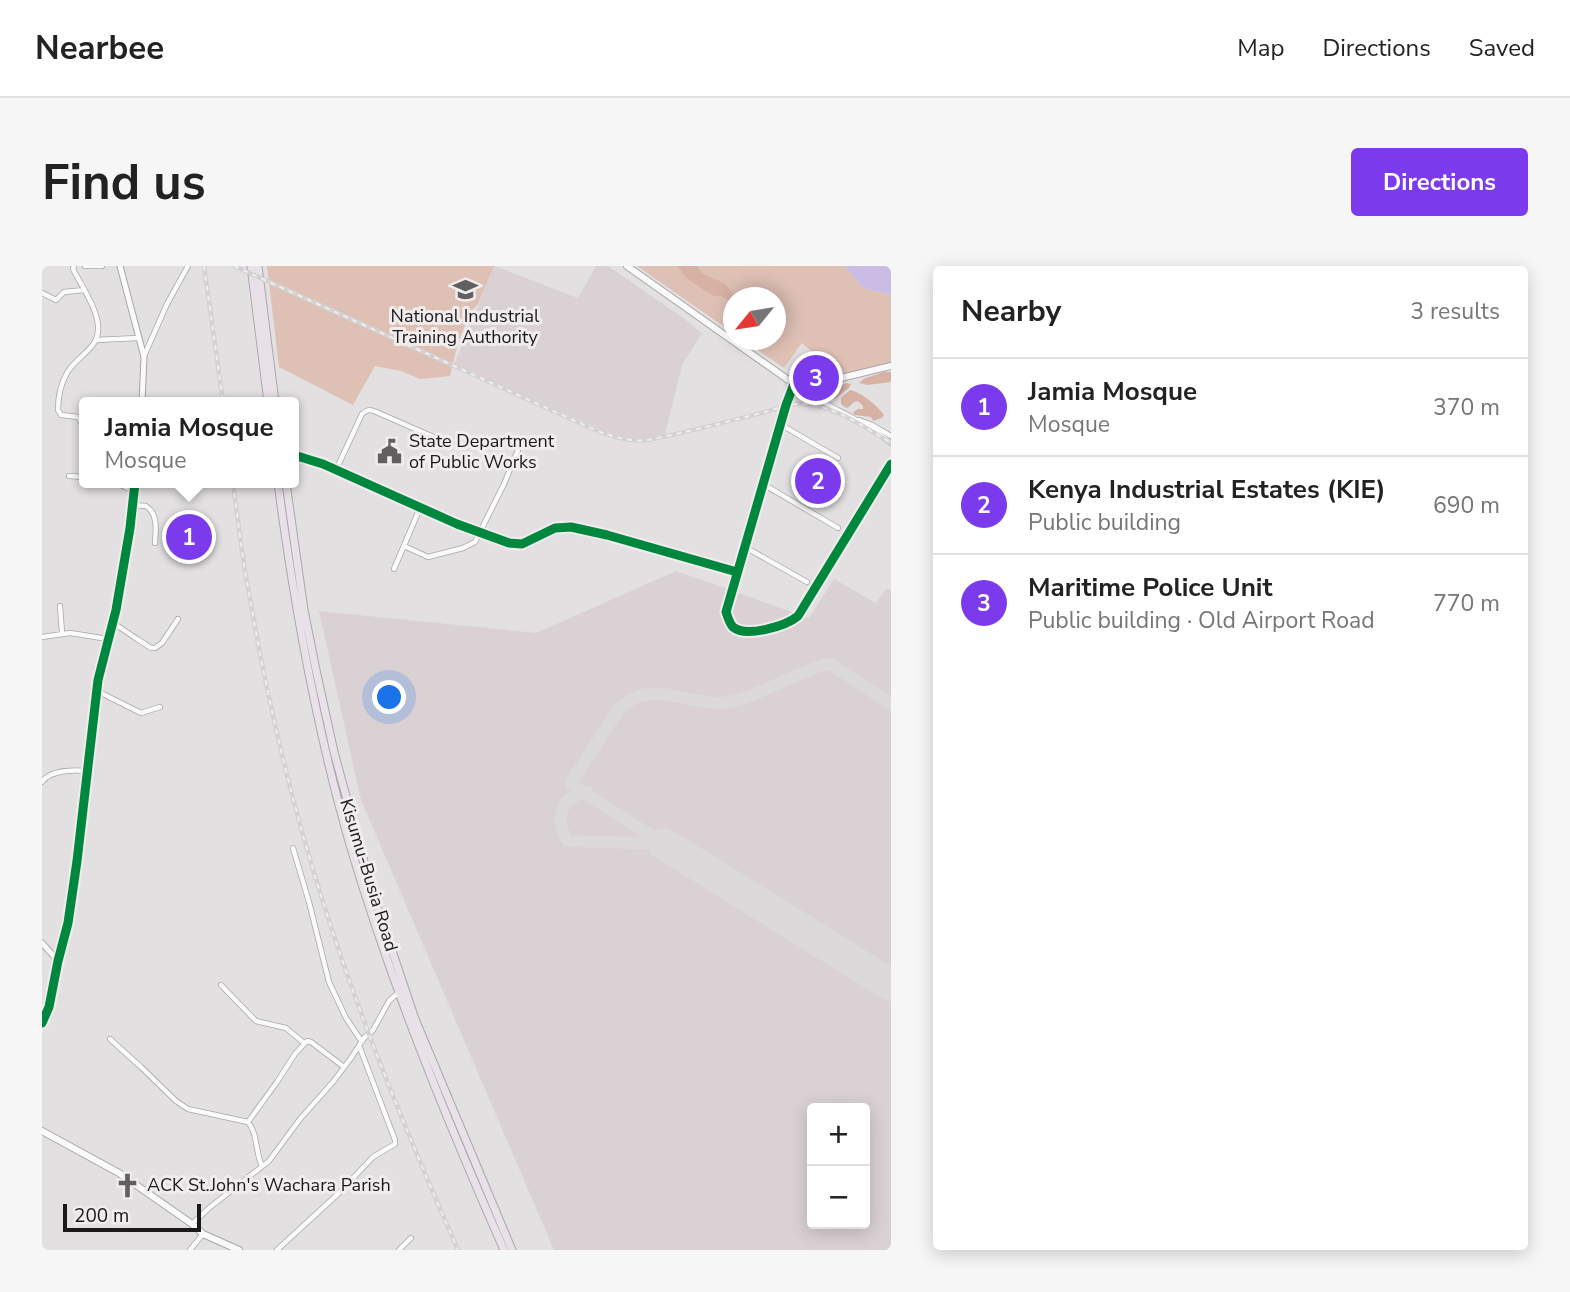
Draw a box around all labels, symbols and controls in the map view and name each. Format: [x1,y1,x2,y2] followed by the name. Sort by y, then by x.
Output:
[35,26,164,71] text: Nearbee
[1237,32,1284,64] text: Map
[1322,32,1431,64] text: Directions
[1469,32,1535,64] text: Saved
[1351,148,1528,216] button: Directions
[42,149,206,216] text: Find us
[451,275,479,303] school or university icon: National Industrial Training Authority
[723,287,786,350] north arrow
[961,291,1061,332] text: Nearby
[1410,296,1500,327] text: 3 results
[391,304,540,349] place label: National Industrial Training Authority
[793,352,839,404] pin: 3
[1028,374,1197,409] text: Jamia Mosque
[977,392,991,423] text: 1
[1433,392,1500,423] text: 370 m
[79,397,299,488] popup
[1028,409,1110,440] text: Mosque
[104,410,274,445] text: Jamia Mosque
[409,429,555,474] place label: State Department of Public Works
[375,437,403,465] public building icon: State Department of Public Works
[104,445,187,476] text: Mosque
[795,455,841,507] pin: 2
[1028,472,1385,507] text: Kenya Industrial Estates (KIE)
[977,490,991,521] text: 2
[1433,490,1500,521] text: 690 m
[1028,507,1181,538] text: Public building
[166,511,212,563] pin: 1
[1028,570,1272,605] text: Maritime Police Unit
[977,588,991,619] text: 3
[1433,588,1500,619] text: 770 m
[1028,605,1375,636] text: Public building · Old Airport Road
[372,680,406,714] your location
[334,796,404,954] street label: Kisumu-Busia Road
[807,1103,870,1229] map controls
[807,1103,870,1166] button: +
[807,1166,870,1229] button: −
[113,1171,141,1199] church icon: ACK St.John's Wachara Parish
[147,1173,391,1197] place label: ACK St.John's Wachara Parish
[63,1201,201,1233] scale bar
[74,1203,129,1229] text: 200 m

